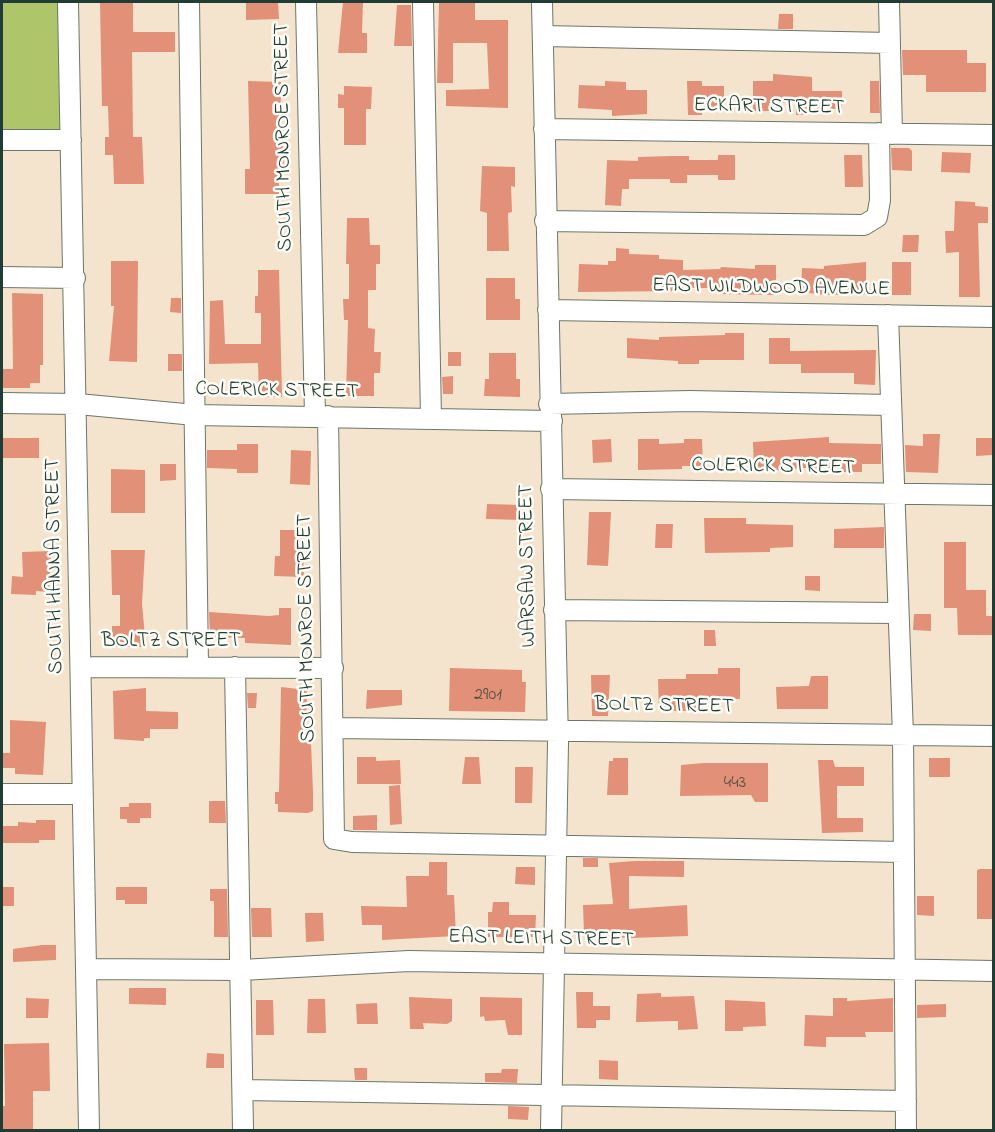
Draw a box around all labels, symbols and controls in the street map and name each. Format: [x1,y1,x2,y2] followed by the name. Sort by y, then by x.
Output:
[270,22,300,252] street label: SOUTH MONROE STREET
[693,94,845,122] street label: ECKART STREET
[652,274,890,304] street label: EAST WILDWOOD AVENUE
[195,378,359,406] street label: COLERICK STREET
[691,454,855,482] street label: COLERICK STREET
[42,458,70,674] street label: SOUTH HANNA STREET
[515,484,543,648] street label: WARSAW STREET
[293,513,323,743] street label: SOUTH MONROE STREET
[101,630,241,656] street label: BOLTZ STREET
[474,685,502,707] house number: 2901
[594,693,734,721] street label: BOLTZ STREET
[724,773,746,795] house number: 443
[448,926,634,954] street label: EAST LEITH STREET

